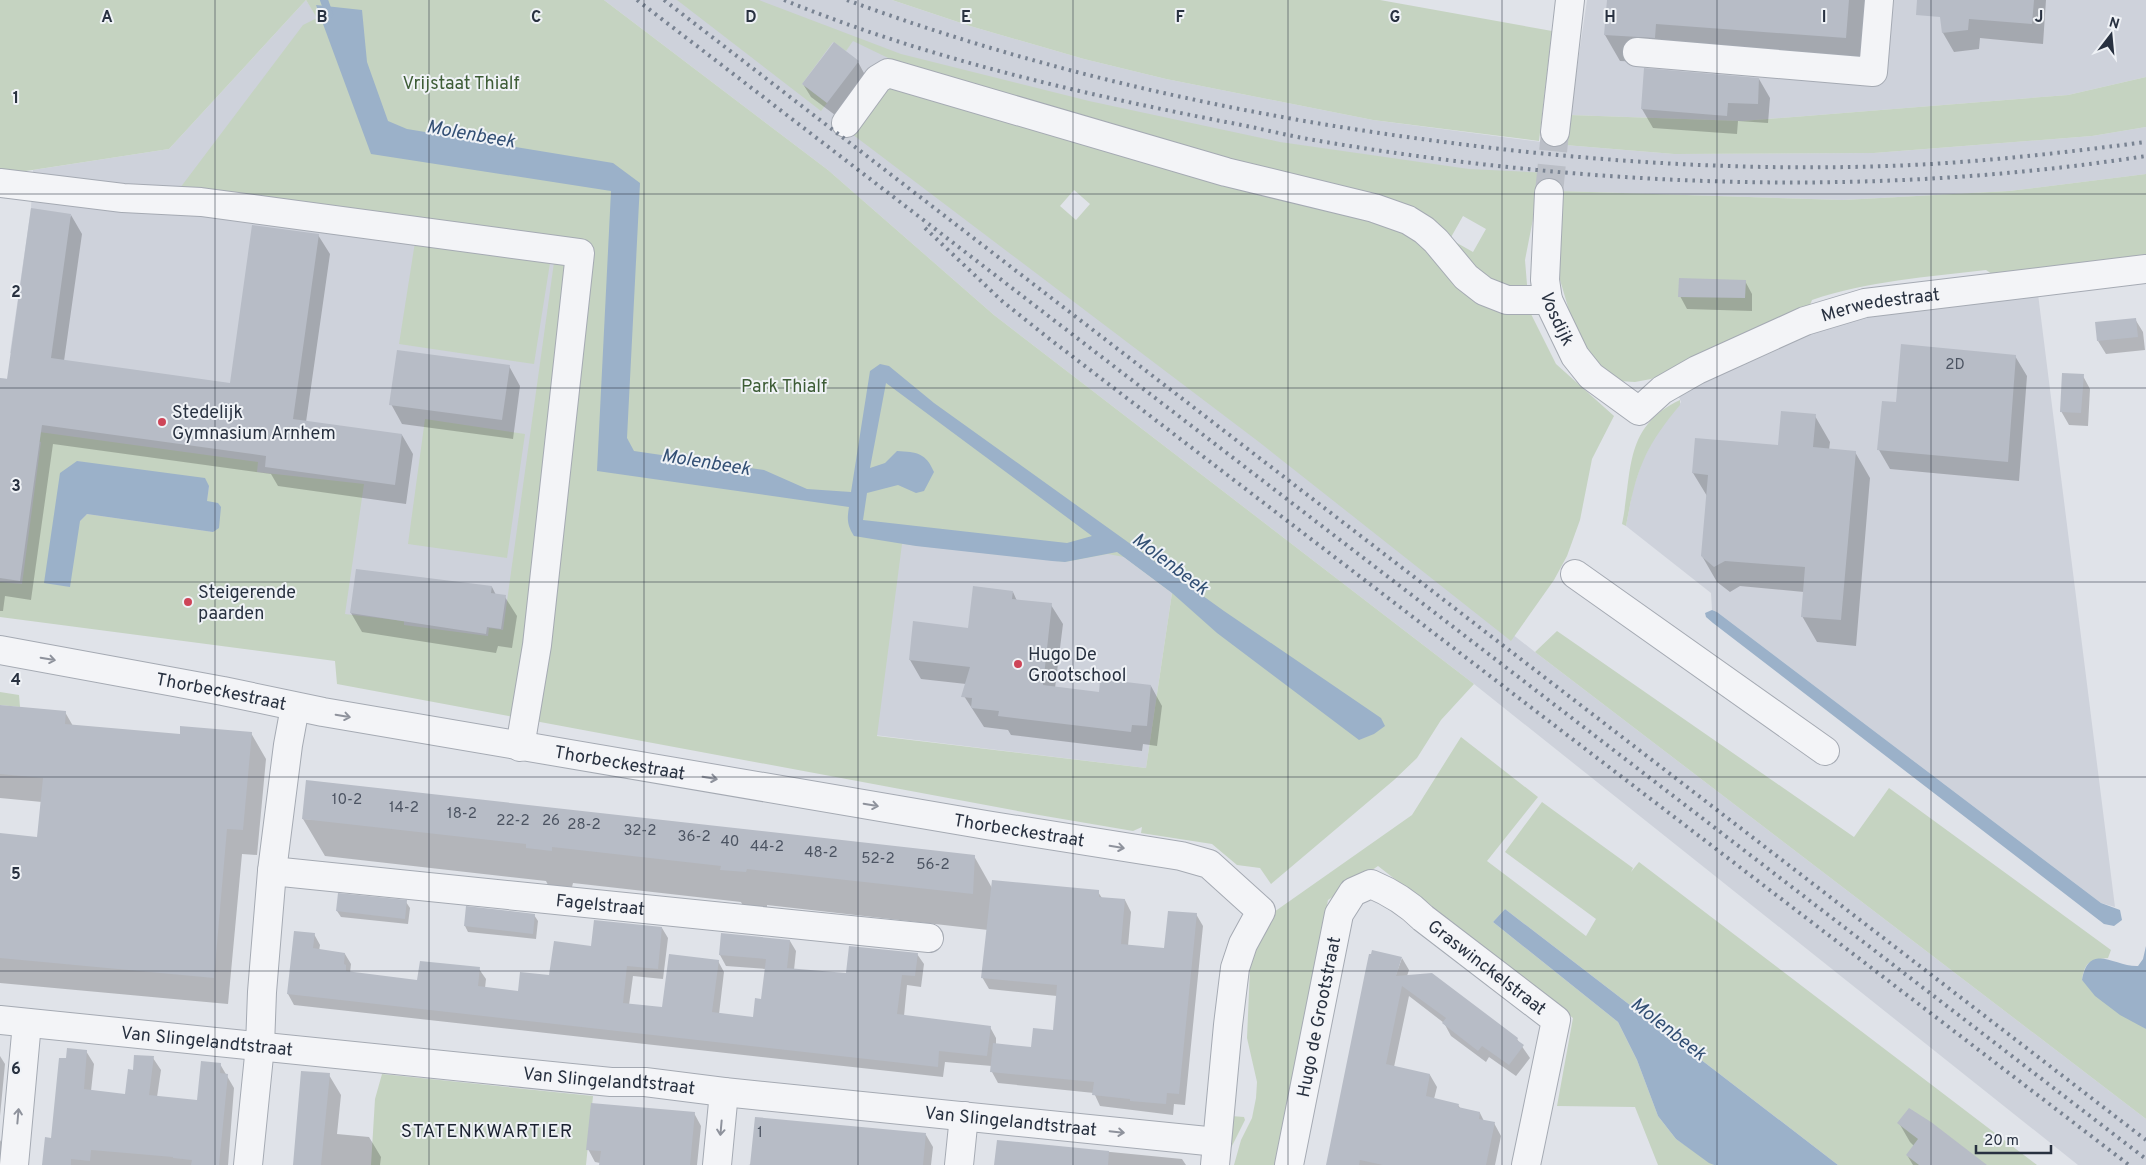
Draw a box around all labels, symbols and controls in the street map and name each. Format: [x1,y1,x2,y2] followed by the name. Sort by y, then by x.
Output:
[101,8,113,28] text: A
[316,8,328,28] text: B
[531,8,541,28] text: C
[745,8,757,28] text: D
[961,8,971,28] text: E
[1175,8,1185,28] text: F
[1390,8,1400,28] text: G
[1604,8,1616,28] text: H
[1822,8,1826,28] text: I
[2035,8,2043,28] text: J
[2086,10,2136,60] north arrow
[2107,14,2121,34] text: N
[402,73,520,96] park label: Vrijstaat Thialf
[13,89,19,109] text: 1
[424,115,517,155] water label: Molenbeek
[11,283,21,303] text: 2
[1819,284,1941,328] street label: Merwedestraat
[1534,291,1578,350] street label: Vosdijk
[1945,356,1965,375] house number: 2D
[741,376,827,399] park label: Park Thialf
[172,402,336,446] place label: Stedelijk Gymnasium Arnhem
[156,416,168,428] marker: Stedelijk Gymnasium Arnhem
[660,444,752,482] water label: Molenbeek
[11,477,21,497] text: 3
[1127,528,1213,601] water label: Molenbeek
[198,582,296,626] place label: Steigerende paarden
[182,596,194,608] marker: Steigerende paarden
[1028,644,1127,688] place label: Hugo De Grootschool
[40,654,56,664] one-way arrow
[1012,658,1024,670] marker: Hugo De Grootschool
[154,669,288,717] street label: Thorbeckestraat
[11,671,21,691] text: 4
[335,711,351,721] one-way arrow
[552,742,687,787] street label: Thorbeckestraat
[702,773,718,783] one-way arrow
[332,791,362,810] house number: 10-2
[389,799,419,818] house number: 14-2
[862,801,878,811] one-way arrow
[447,805,477,824] house number: 18-2
[952,810,1086,853] street label: Thorbeckestraat
[496,812,530,831] house number: 22-2
[542,812,560,831] house number: 26
[567,816,601,835] house number: 28-2
[623,822,657,841] house number: 32-2
[677,828,711,847] house number: 36-2
[721,833,739,852] house number: 40
[750,838,784,857] house number: 44-2
[1109,842,1125,852] one-way arrow
[804,844,838,863] house number: 48-2
[861,850,895,869] house number: 52-2
[916,856,950,875] house number: 56-2
[11,865,21,885] text: 5
[554,890,646,922] street label: Fagelstraat
[1422,916,1550,1021] street label: Graswinckelstraat
[1293,935,1347,1100] street label: Hugo de Grootstraat
[1625,993,1711,1067] water label: Molenbeek
[120,1022,294,1063] street label: Van Slingelandtstraat
[11,1060,21,1080] text: 6
[522,1063,696,1101] street label: Van Slingelandtstraat
[923,1102,1098,1143] street label: Van Slingelandtstraat
[14,1109,23,1125] one-way arrow
[401,1120,573,1144] district label: STATENKWARTIER
[716,1120,726,1136] one-way arrow
[1976,1122,2051,1154] scale bar
[757,1124,763,1143] house number: 1
[1108,1127,1124,1136] one-way arrow
[1984,1132,2019,1151] text: 20 m

